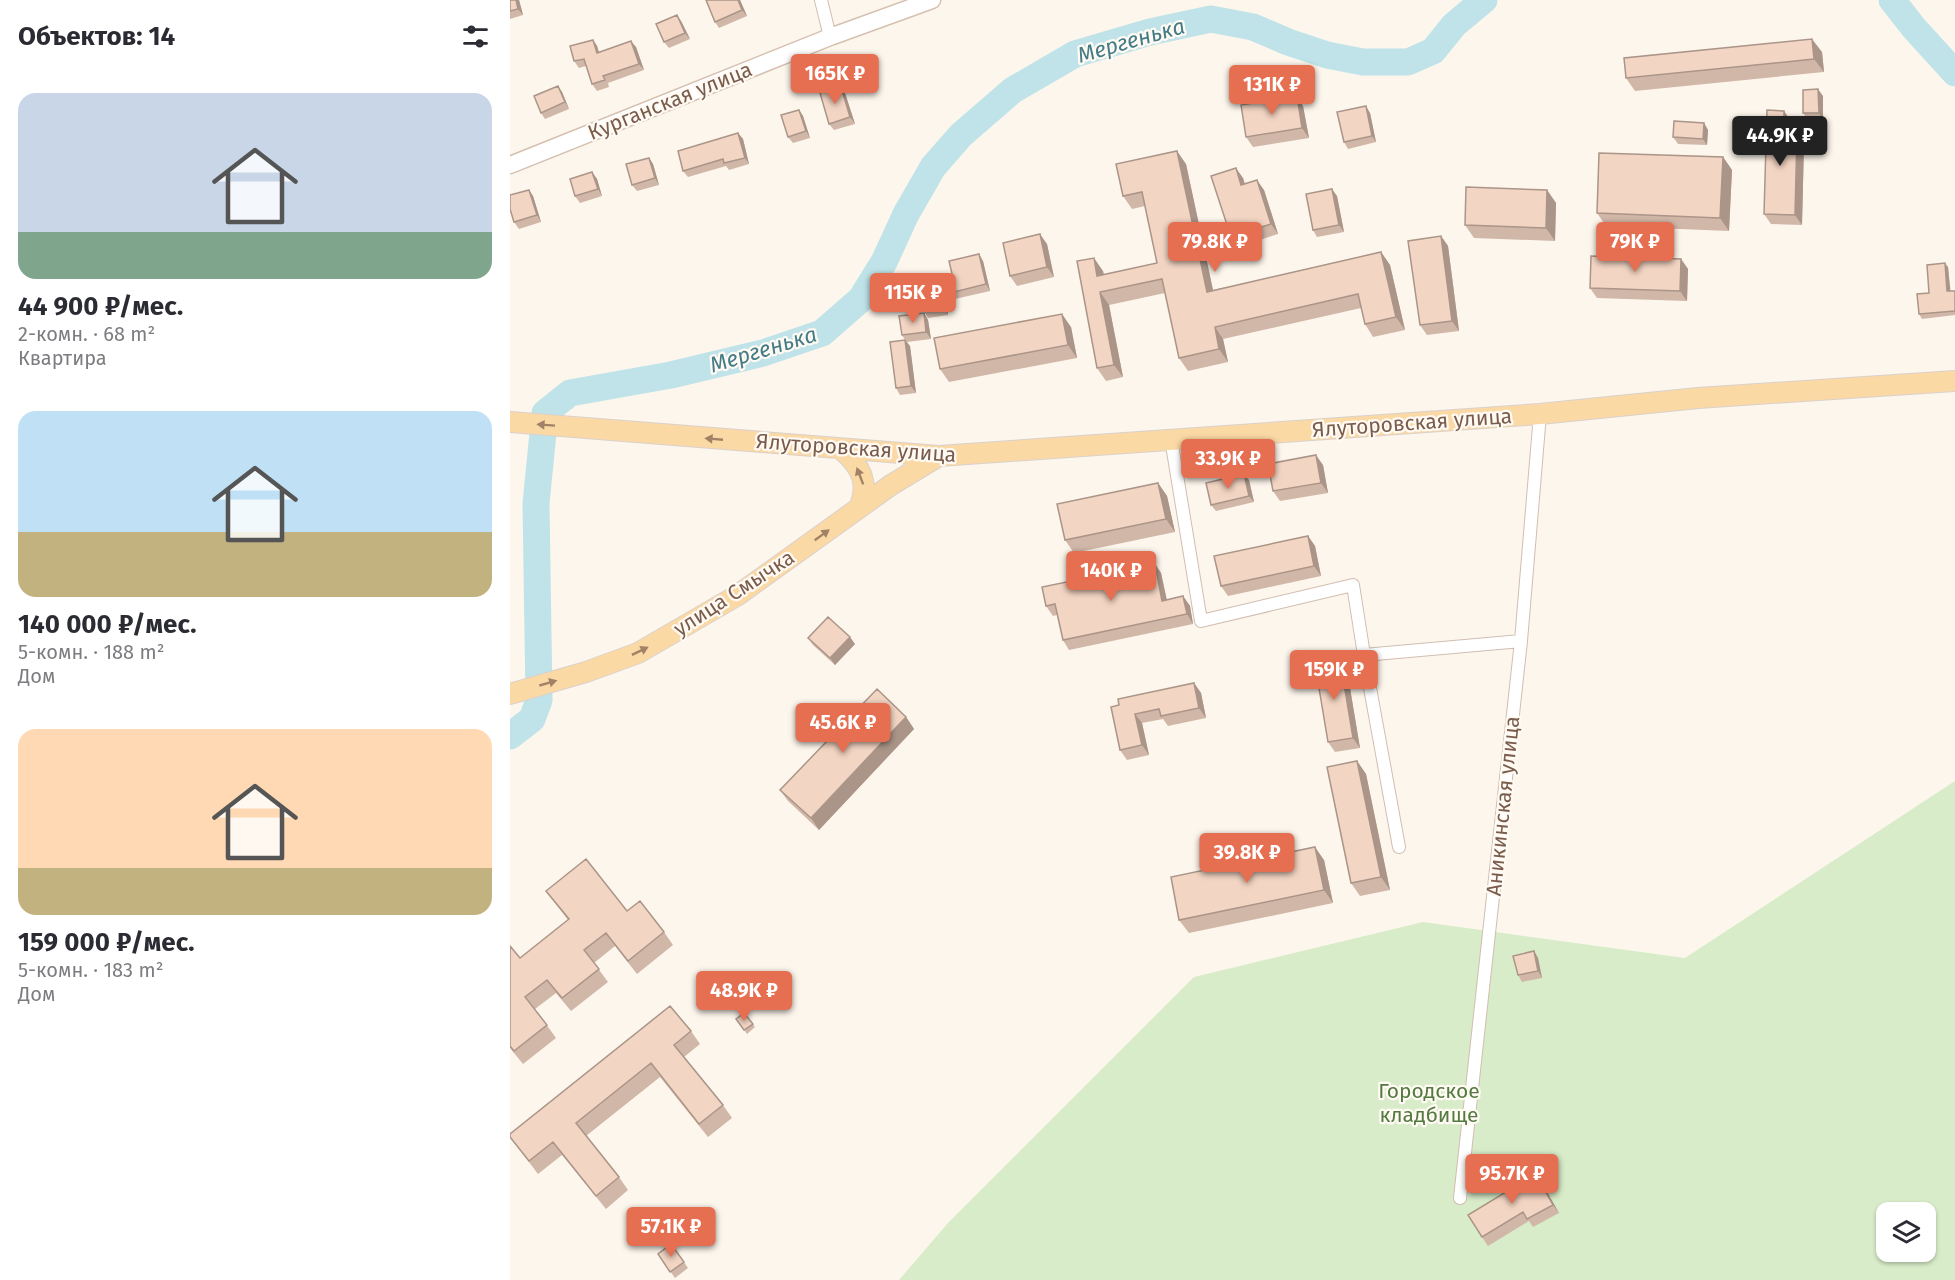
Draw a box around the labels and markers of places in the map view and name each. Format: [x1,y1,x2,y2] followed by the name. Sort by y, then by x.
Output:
[786,54,884,105] pin: 165K ₽
[1223,65,1321,116] pin: 131K ₽
[1725,116,1835,167] pin: 44.9K ₽
[1160,222,1270,273] pin: 79.8K ₽
[1593,222,1677,273] pin: 79K ₽
[864,273,962,324] pin: 115K ₽
[1173,439,1283,490] pin: 33.9K ₽
[1062,551,1160,602] pin: 140K ₽
[1285,650,1383,701] pin: 159K ₽
[788,703,898,754] pin: 45.6K ₽
[1192,833,1302,884] pin: 39.8K ₽
[689,971,799,1022] pin: 48.9K ₽
[1457,1154,1567,1205] pin: 95.7K ₽
[616,1207,726,1258] pin: 57.1K ₽

